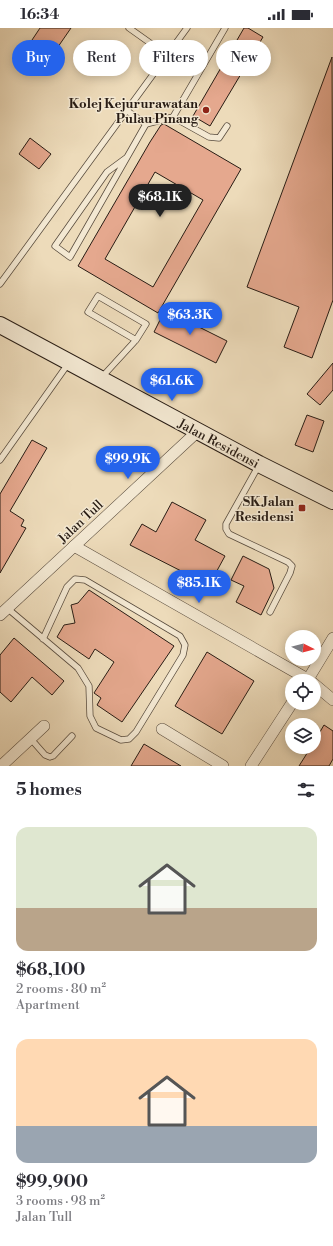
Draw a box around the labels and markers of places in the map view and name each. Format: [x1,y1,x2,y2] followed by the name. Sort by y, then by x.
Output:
[69,96,199,127] place label: Kolej Kejururawatan Pulau Pinang
[201,105,211,115] marker: Kolej Kejururawatan Pulau Pinang
[127,184,193,218] pin: $68.1K
[157,302,223,336] pin: $63.3K
[139,368,205,402] pin: $61.6K
[95,446,161,480] pin: $99.9K
[235,494,294,525] place label: SK Jalan Residensi
[297,503,307,513] marker: SK Jalan Residensi
[166,570,232,604] pin: $85.1K

